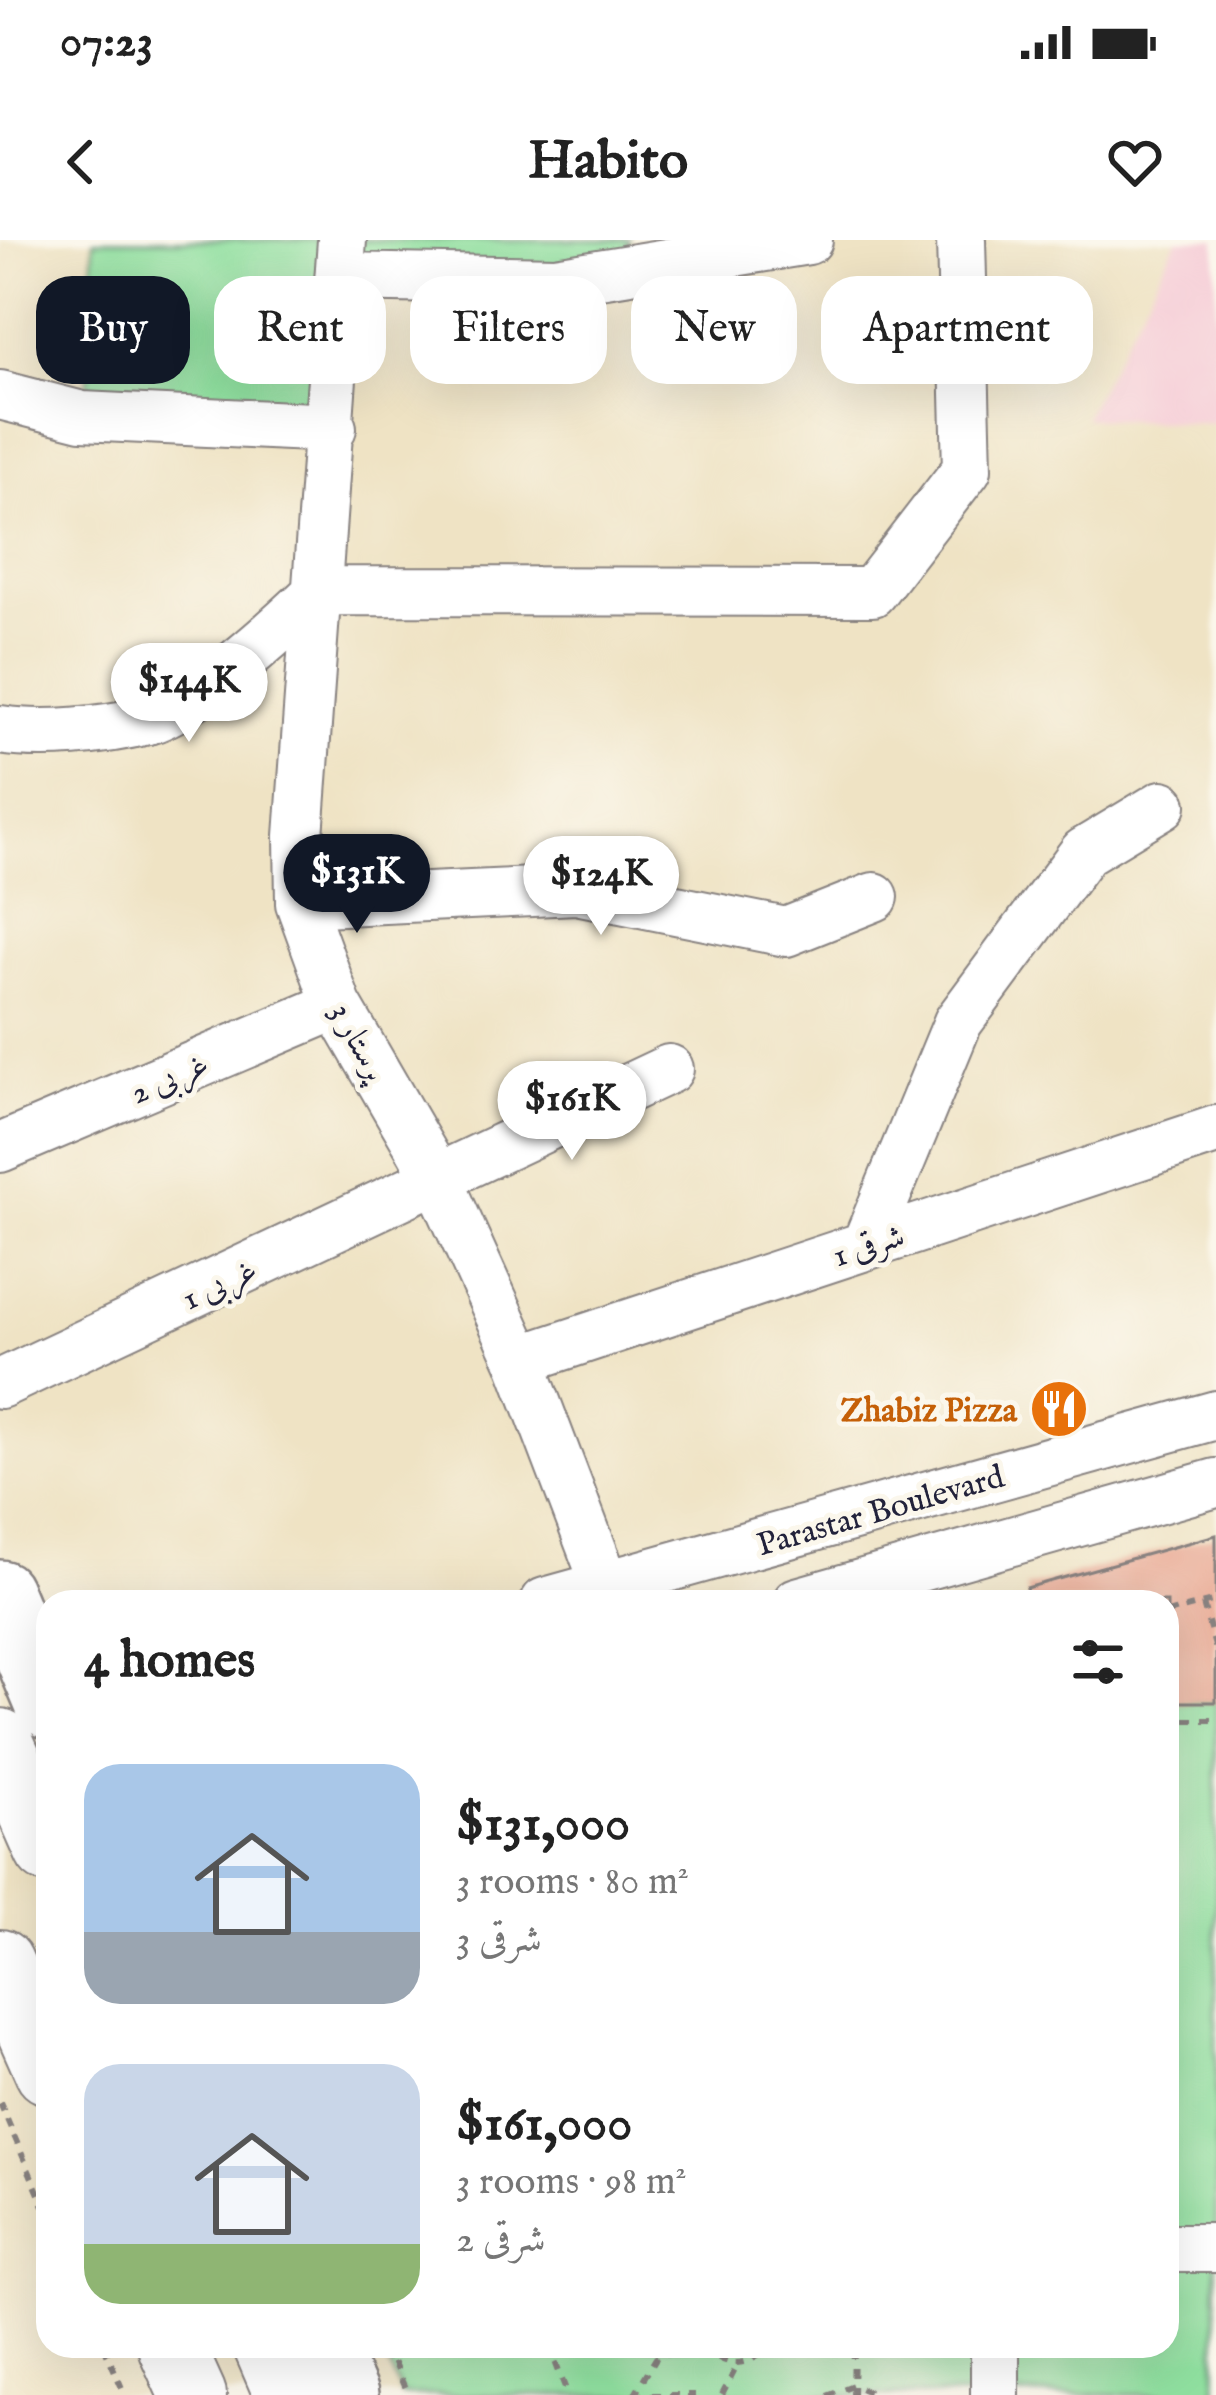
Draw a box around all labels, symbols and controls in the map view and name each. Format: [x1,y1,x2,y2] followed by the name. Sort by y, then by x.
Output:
[60,14,153,71] text: 07:23
[528,128,688,197] text: Habito
[48,129,114,195] icon: back
[1102,129,1168,195] icon: heart
[36,276,190,384] chip: Buy
[214,276,386,384] chip: Rent
[410,276,607,384] chip: Filters
[631,276,797,384] chip: New
[821,276,1093,384] chip: Apartment
[105,643,273,745] pin: $144K
[138,657,240,706] text: $144K
[273,834,441,936] pin: $131K
[517,836,685,938] pin: $124K
[310,848,404,897] text: $131K
[550,850,652,899] text: $124K
[319,996,397,1092] street label: پرستار 3
[125,1045,216,1115] street label: غربی 2
[488,1061,656,1163] pin: $161K
[524,1075,620,1124] text: $161K
[828,1216,910,1278] street label: شرقی 1
[176,1250,264,1321] street label: غربی 1
[1028,1378,1090,1440] restaurant icon: Zhabiz Pizza
[840,1391,1018,1433] place label: Zhabiz Pizza
[752,1456,1010,1567] street label: Parastar Boulevard
[1065,1629,1131,1695] icon: filters
[84,1630,255,1695] text: 4 homes
[456,1793,630,1858] text: $131,000
[180,1812,324,1956] icon: home
[456,1858,689,1907] text: 3 rooms · 80 m²
[456,1916,542,1965] text: شرقی 3
[456,2093,632,2158] text: $161,000
[180,2112,324,2256] icon: home
[456,2158,687,2207] text: 3 rooms · 98 m²
[456,2216,546,2265] text: شرقی 2

